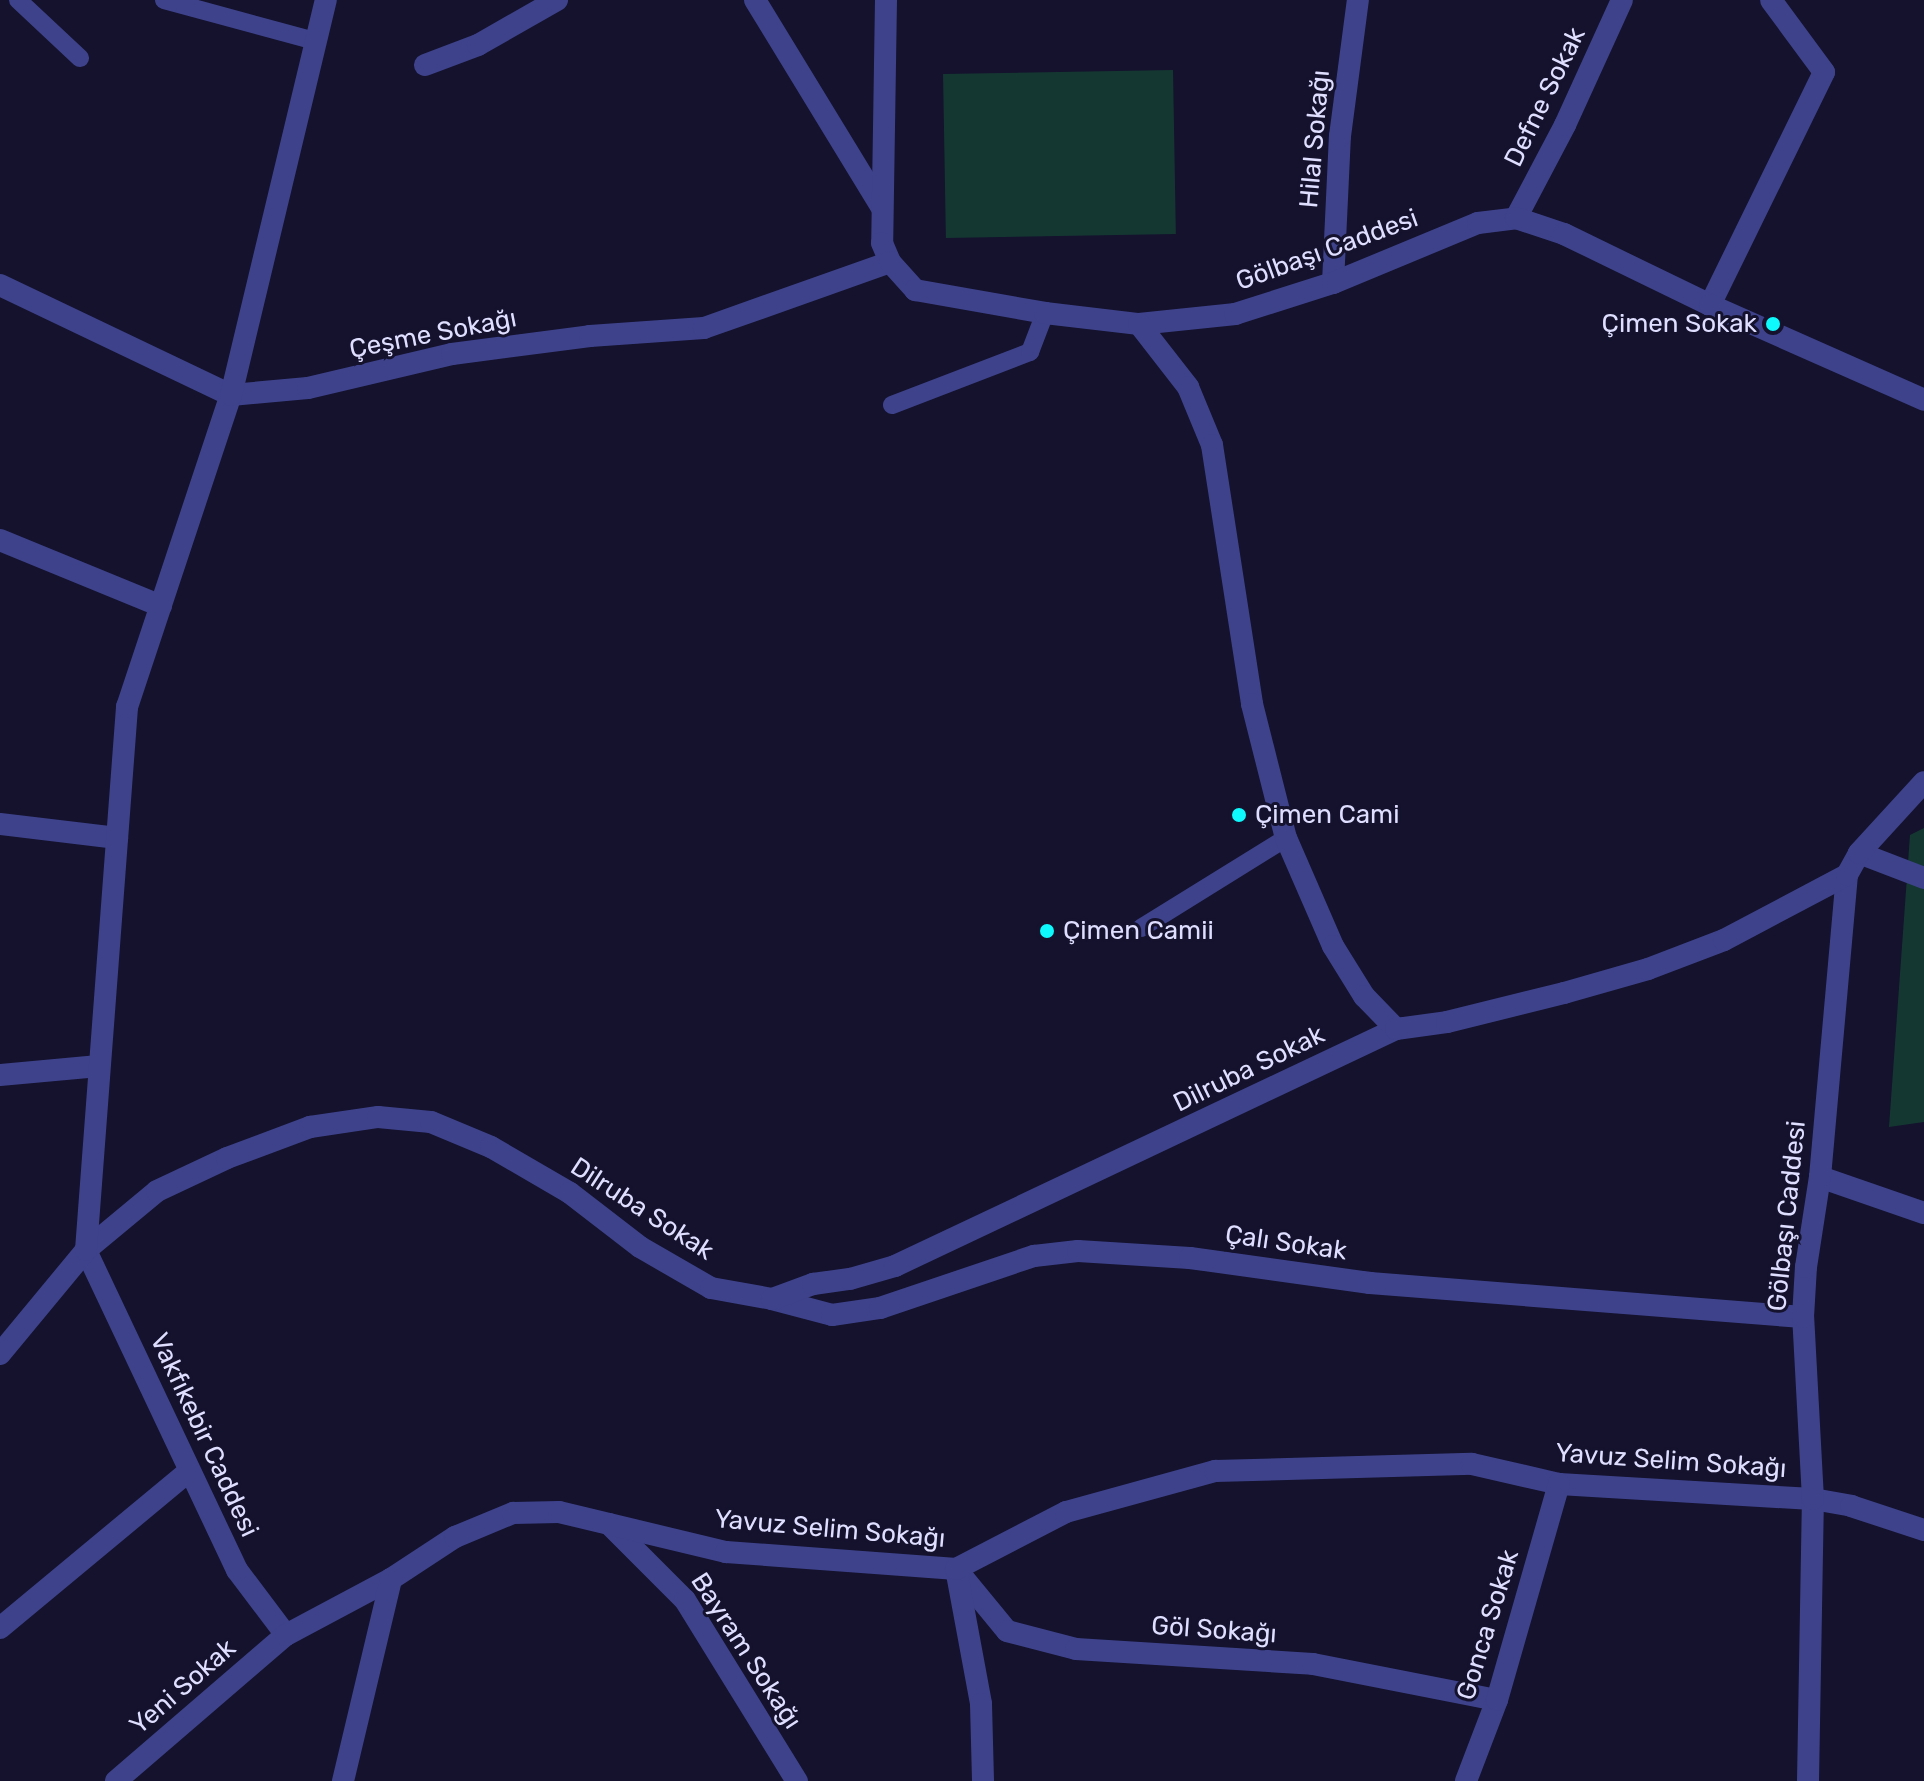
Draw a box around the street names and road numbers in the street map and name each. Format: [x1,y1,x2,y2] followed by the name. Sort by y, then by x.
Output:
[1498,22,1592,172] street label: Defne Sokak
[1293,69,1337,209] street label: Hilal Sokağı
[1232,203,1422,297] street label: Gölbaşı Caddesi
[347,303,519,365] street label: Çeşme Sokağı
[1168,1019,1330,1119] street label: Dilruba Sokak
[1761,1119,1813,1313] street label: Gölbaşı Caddesi
[565,1151,719,1267] street label: Dilruba Sokak
[1223,1219,1349,1267] street label: Çalı Sokak
[143,1328,265,1542] street label: Vakfıkebir Caddesi
[1555,1437,1787,1485] street label: Yavuz Selim Sokağı
[713,1503,947,1555] street label: Yavuz Selim Sokağı
[1450,1546,1526,1704] street label: Gonca Sokak
[684,1567,808,1735] street label: Bayram Sokağı
[1150,1610,1278,1650] street label: Göl Sokağı
[124,1633,242,1741] street label: Yeni Sokak

